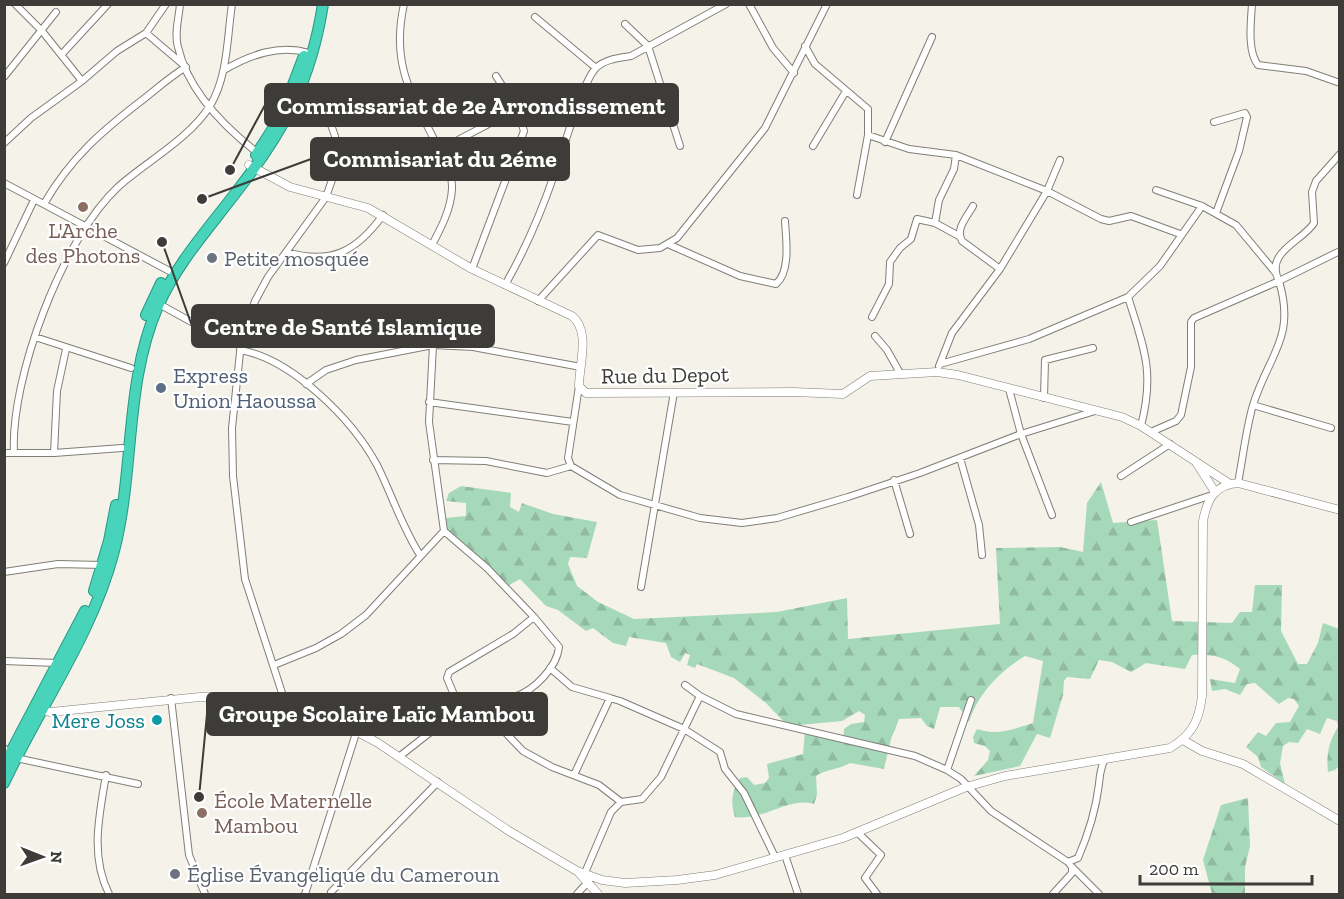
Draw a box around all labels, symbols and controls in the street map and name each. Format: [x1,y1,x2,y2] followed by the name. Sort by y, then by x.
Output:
[265,84,678,126] callout: Commissariat de 2e Arrondissement
[277,91,666,120] text: Commissariat de 2e Arrondissement
[311,138,569,180] callout: Commisariat du 2éme
[323,144,557,173] text: Commisariat du 2éme
[76,200,90,214] marker: L'Arche des Photons
[26,217,140,269] place label: L'Arche des Photons
[224,245,369,272] place label: Petite mosquée
[205,251,219,265] marker: Petite mosquée
[192,305,494,347] callout: Centre de Santé Islamique
[204,312,482,341] text: Centre de Santé Islamique
[601,360,730,390] street label: Rue du Depot
[173,362,317,414] place label: Express Union Haoussa
[154,381,168,395] marker: Express Union Haoussa
[207,693,547,735] callout: Groupe Scolaire Laïc Mambou
[219,699,535,728] text: Groupe Scolaire Laïc Mambou
[52,707,145,734] place label: Mere Joss
[150,713,164,727] marker: Mere Joss
[214,787,372,839] place label: École Maternelle Mambou
[195,806,209,820] marker: École Maternelle Mambou
[12,827,72,887] north arrow
[1140,848,1312,886] scale bar
[47,851,66,864] text: N
[1149,858,1199,880] text: 200 m
[187,861,500,888] place label: Église Évangelique du Cameroun
[168,867,182,881] marker: Église Évangelique du Cameroun

